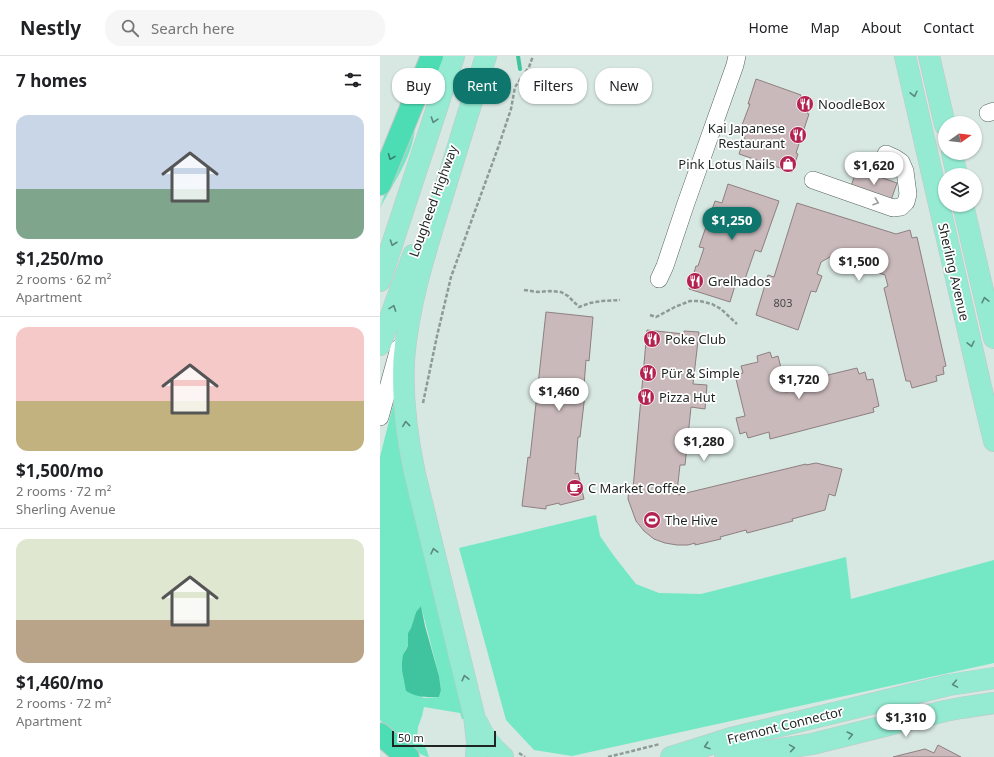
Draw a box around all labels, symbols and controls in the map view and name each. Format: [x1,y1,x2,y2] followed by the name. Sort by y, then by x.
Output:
[105,10,385,46] search box
[20,15,81,41] text: Nestly
[119,17,141,39] icon: search
[151,18,235,38] text: Search here
[749,18,788,37] text: Home
[810,18,840,37] text: Map
[862,18,901,37] text: About
[923,18,974,37] text: Contact
[392,68,445,104] chip: Buy
[453,68,511,104] chip: Rent
[519,68,587,104] chip: Filters
[595,68,652,104] chip: New
[16,69,87,92] text: 7 homes
[342,69,364,91] icon: filters
[909,91,917,97] one-way arrow
[795,94,815,114] restaurant icon: NoodleBox
[818,95,885,113] place label: NoodleBox
[430,116,439,123] one-way arrow
[938,116,982,160] north arrow
[938,116,982,212] map controls
[708,119,785,152] place label: Kai Japanese Restaurant
[788,125,808,145] restaurant icon: Kai Japanese Restaurant
[154,141,226,213] icon: home
[404,142,462,259] street label: Lougheed Highway
[841,152,907,186] pin: $1,620
[388,153,396,161] one-way arrow
[778,154,798,174] shop icon: Pink Lotus Nails
[678,155,775,173] place label: Pink Lotus Nails
[854,156,894,174] text: $1,620
[938,168,982,212] button: layers
[872,197,879,205] one-way arrow
[699,207,765,241] pin: $1,250
[712,211,752,229] text: $1,250
[934,221,974,323] street label: Sherling Avenue
[389,239,398,246] one-way arrow
[16,247,104,270] text: $1,250/mo
[826,248,892,282] pin: $1,500
[839,252,879,270] text: $1,500
[16,270,111,288] text: 2 rooms · 62 m²
[685,271,705,291] restaurant icon: Grelhados
[708,272,771,290] place label: Grelhados
[16,288,82,306] text: Apartment
[774,295,792,310] house number: 803
[982,297,990,303] one-way arrow
[389,305,397,312] one-way arrow
[642,329,662,349] restaurant icon: Poke Club
[665,330,726,348] place label: Poke Club
[966,340,974,347] one-way arrow
[154,353,226,425] icon: home
[638,363,658,383] restaurant icon: Pür & Simple
[661,364,740,382] place label: Pür & Simple
[766,366,832,400] pin: $1,720
[779,370,819,388] text: $1,720
[526,378,592,412] pin: $1,460
[539,382,579,400] text: $1,460
[636,387,656,407] restaurant icon: Pizza Hut
[659,388,716,406] place label: Pizza Hut
[402,421,411,427] one-way arrow
[671,428,737,462] pin: $1,280
[684,432,724,450] text: $1,280
[16,459,104,482] text: $1,500/mo
[565,478,585,498] cafe icon: C Market Coffee
[588,479,686,497] place label: C Market Coffee
[16,482,111,500] text: 2 rooms · 72 m²
[16,500,116,518] text: Sherling Avenue
[642,510,662,530] sports icon: The Hive
[665,511,718,529] place label: The Hive
[430,548,438,555] one-way arrow
[154,565,226,637] icon: home
[16,671,104,694] text: $1,460/mo
[461,674,469,681] one-way arrow
[952,679,959,687] one-way arrow
[16,694,111,712] text: 2 rooms · 72 m²
[725,702,846,748] street label: Fremont Connector
[873,704,939,738] pin: $1,310
[886,708,926,726] text: $1,310
[16,712,82,730] text: Apartment
[392,729,496,748] scale bar
[398,730,424,745] text: 50 m
[846,731,853,740] one-way arrow
[704,741,711,749] one-way arrow
[789,744,795,752] one-way arrow

